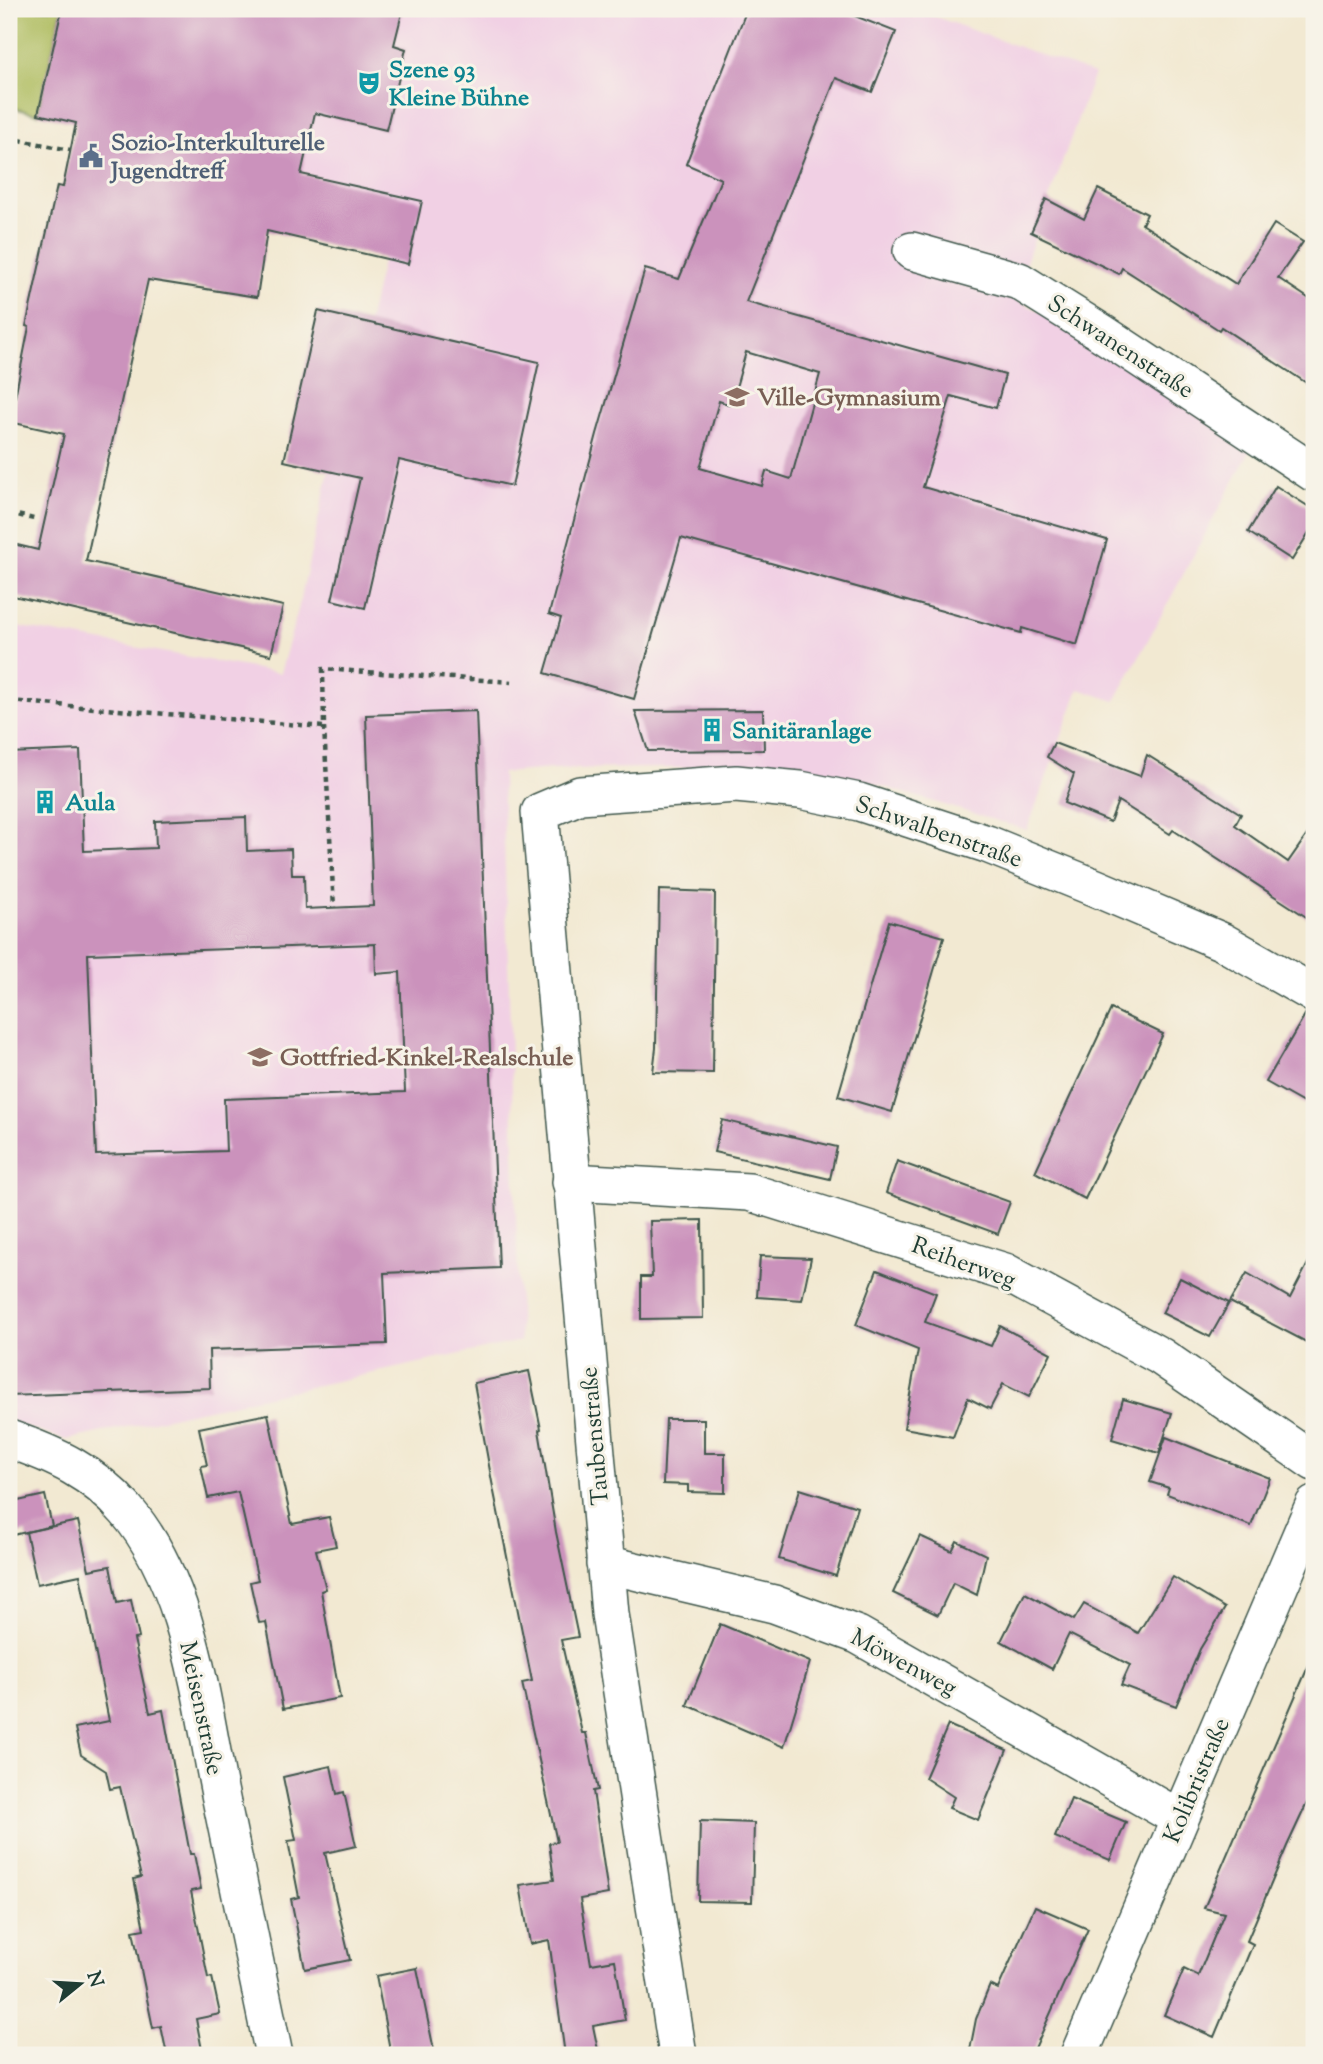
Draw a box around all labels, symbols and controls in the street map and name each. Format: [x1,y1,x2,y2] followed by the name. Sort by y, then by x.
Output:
[389,54,529,116] place label: Szene 93 Kleine Bühne
[355,69,383,97] theatre icon: Szene 93 Kleine Bühne
[109,127,325,189] place label: Sozio-Interkulturelle Jugendtreff
[77,142,105,170] public building icon: Sozio-Interkulturelle Jugendtreff
[1040,287,1200,408] street label: Schwanenstraße
[757,382,941,416] place label: Ville-Gymnasium
[723,383,751,411] school or university icon: Ville-Gymnasium
[732,715,872,749] place label: Sanitäranlage
[698,716,726,744] building icon: Sanitäranlage
[65,787,116,821] place label: Aula
[31,788,59,816] building icon: Aula
[850,788,1027,877] street label: Schwalbenstraße
[280,1042,573,1076] place label: Gottfried-Kinkel-Realschule
[246,1043,274,1071] school or university icon: Gottfried-Kinkel-Realschule
[906,1229,1020,1299] street label: Reiherweg
[573,1365,619,1507] street label: Taubenstraße
[844,1621,963,1706] street label: Möwenweg
[169,1638,231,1778] street label: Meisenstraße
[1156,1713,1239,1849] street label: Kolibristraße
[46,1948,116,2018] north arrow
[79,1968,109,1991] text: N

